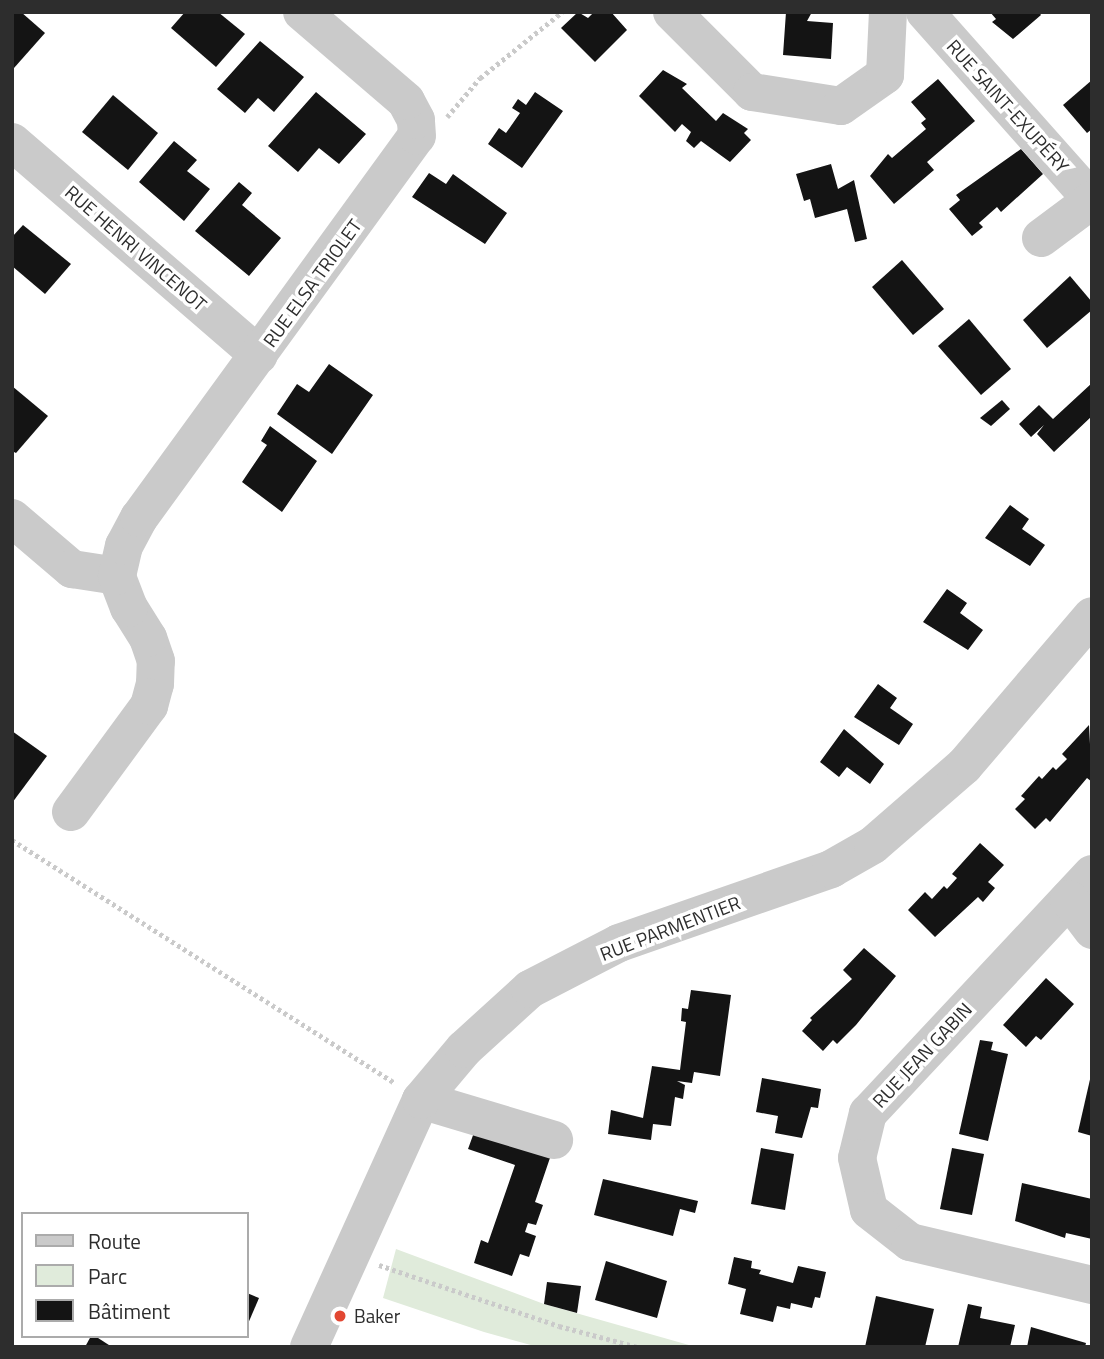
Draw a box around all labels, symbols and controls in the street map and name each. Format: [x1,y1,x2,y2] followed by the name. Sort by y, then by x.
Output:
[942,35,1074,177] street label: RUE SAINT-EXUPÉRY
[61,180,211,316] street label: RUE HENRI VINCENOT
[258,215,366,351] street label: RUE ELSA TRIOLET
[597,891,743,965] street label: RUE PARMENTIER
[868,998,976,1112] street label: RUE JEAN GABIN
[21,1212,248,1338] legend
[88,1225,141,1257] text: Route
[88,1260,127,1292] text: Parc
[88,1295,170,1327] text: Bâtiment
[354,1305,400,1327] place label: Baker
[332,1308,348,1324] marker: Baker

